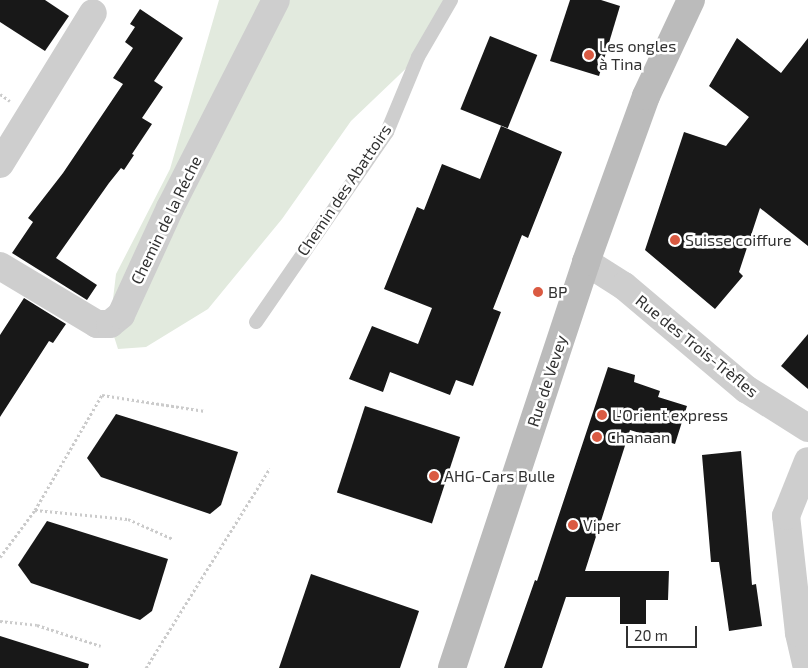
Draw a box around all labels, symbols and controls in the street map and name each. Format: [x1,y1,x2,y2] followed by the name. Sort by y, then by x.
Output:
[599,36,676,74] place label: Les ongles à Tina
[583,49,595,61] marker: Les ongles à Tina
[293,120,395,260] street label: Chemin des Abattoirs
[127,153,205,287] street label: Chemin de la Réche
[685,230,792,250] place label: Suisse coiffure
[669,234,681,246] marker: Suisse coiffure
[548,282,567,302] place label: BP
[532,286,544,298] marker: BP
[632,291,762,401] street label: Rue des Trois-Trèfles
[523,333,571,429] street label: Rue de Vevey
[612,405,728,425] place label: L'Orient express
[596,409,608,421] marker: L'Orient express
[607,427,670,447] place label: Chanaan
[591,431,603,443] marker: Chanaan
[444,466,555,486] place label: AHG-Cars Bulle
[428,470,440,482] marker: AHG-Cars Bulle
[583,515,621,535] place label: Viper
[567,519,579,531] marker: Viper
[628,616,699,648] scale bar
[634,626,668,644] text: 20 m

